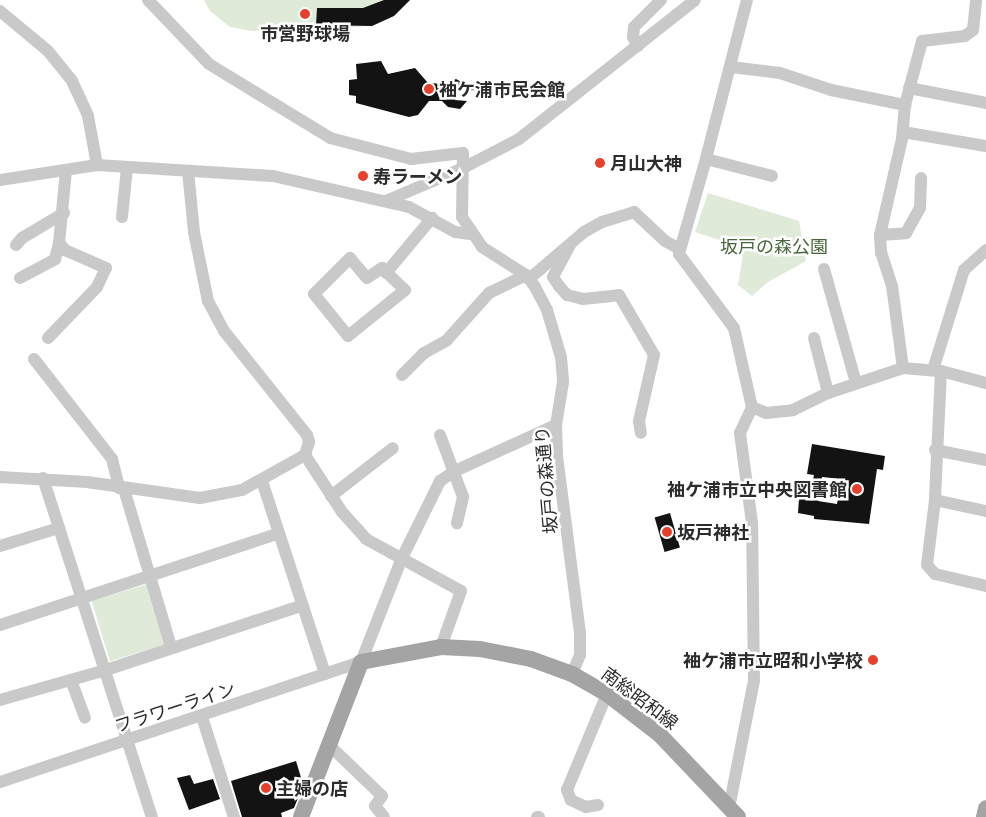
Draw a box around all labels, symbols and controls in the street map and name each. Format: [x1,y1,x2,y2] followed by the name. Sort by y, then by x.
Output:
[299,8,311,20] marker: 市営野球場
[260,22,350,44] place label: 市営野球場
[439,78,565,100] place label: 袖ケ浦市民会館
[423,83,435,95] marker: 袖ケ浦市民会館
[610,152,682,174] place label: 月山大神
[594,157,606,169] marker: 月山大神
[373,165,463,187] place label: 寿ラーメン
[357,170,369,182] marker: 寿ラーメン
[720,235,828,257] park label: 坂戸の森公園
[531,425,561,535] street label: 坂戸の森通り
[667,478,847,500] place label: 袖ケ浦市立中央図書館
[851,483,863,495] marker: 袖ケ浦市立中央図書館
[677,521,749,543] place label: 坂戸神社
[661,526,673,538] marker: 坂戸神社
[683,649,863,671] place label: 袖ケ浦市立昭和小学校
[867,654,879,666] marker: 袖ケ浦市立昭和小学校
[598,662,682,734] street label: 南総昭和線
[112,677,238,737] street label: フラワーライン
[276,777,348,799] place label: 主婦の店
[260,782,272,794] marker: 主婦の店

